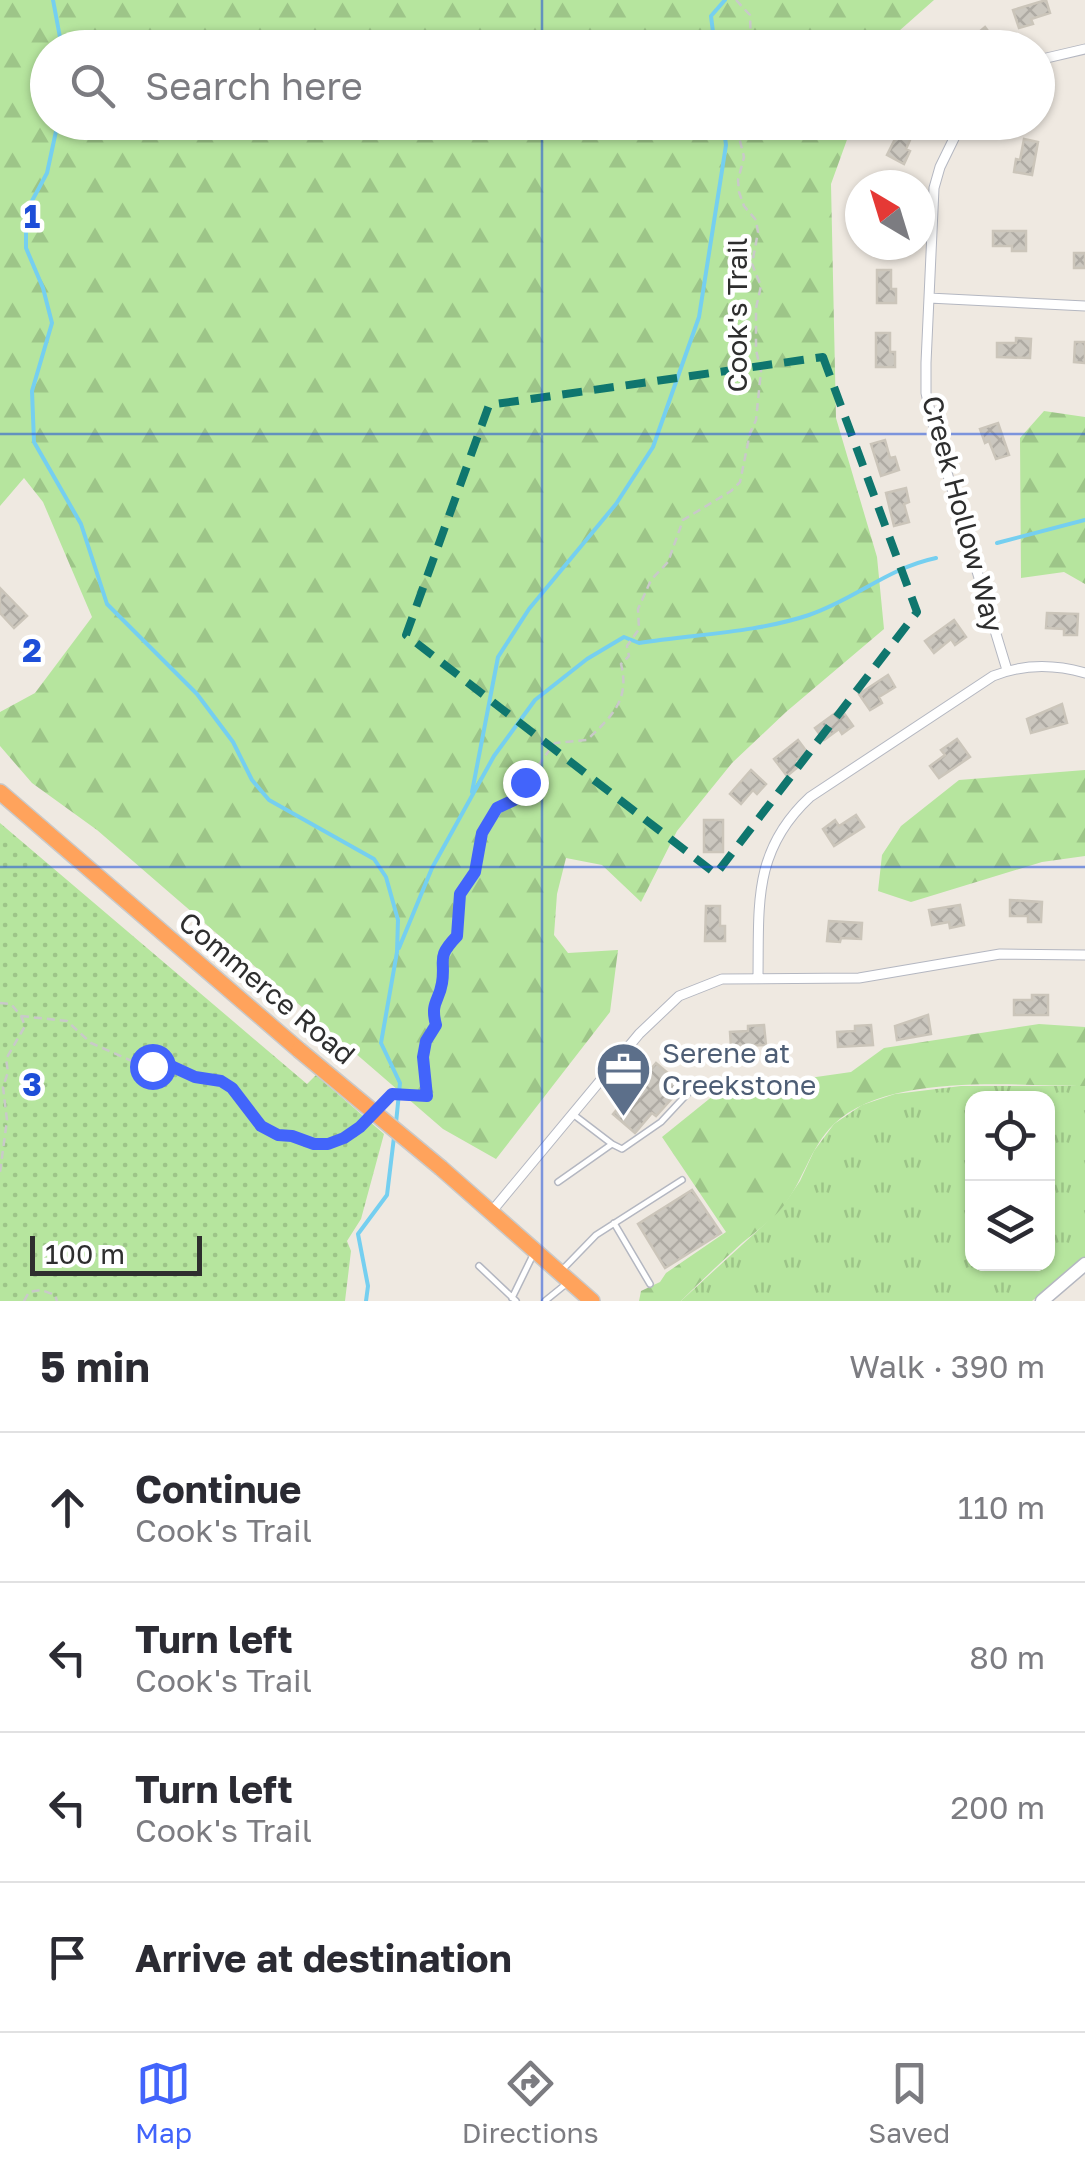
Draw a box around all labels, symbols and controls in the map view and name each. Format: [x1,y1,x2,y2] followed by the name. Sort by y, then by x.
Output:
[30,30,1055,140] search box
[65,58,120,113] icon: search
[145,63,363,108] text: Search here
[845,170,935,260] north arrow
[24,197,40,235] text: 1
[720,238,753,392] street label: Cook's Trail
[916,392,1011,636] street label: Creek Hollow Way
[22,631,42,669] text: 2
[503,760,549,806] route end
[173,904,362,1071] street label: Commerce Road
[662,1036,816,1101] place label: Serene at Creekstone
[593,1039,653,1118] office icon: Serene at Creekstone
[130,1044,176,1090] route start
[22,1065,42,1103] text: 3
[965,1091,1055,1271] map controls
[965,1091,1055,1181] button: locate
[965,1181,1055,1271] button: layers
[30,1231,202,1276] scale bar
[45,1237,125,1270] text: 100 m
[40,1341,150,1391] text: 5 min
[849,1347,1045,1385] text: Walk · 390 m
[135,1466,301,1511] text: Continue
[40,1480,95,1535] icon: ahead
[958,1488,1045,1526] text: 110 m
[135,1511,312,1549] text: Cook's Trail
[135,1616,293,1661] text: Turn left
[40,1630,95,1685] icon: left
[969,1638,1045,1676] text: 80 m
[135,1661,312,1699] text: Cook's Trail
[135,1766,293,1811] text: Turn left
[40,1780,95,1835] icon: left
[950,1788,1045,1826] text: 200 m
[135,1811,312,1849] text: Cook's Trail
[40,1930,95,1985] icon: arrive
[135,1935,512,1980] text: Arrive at destination
[135,2056,192,2149] tab: Map
[462,2056,599,2149] tab: Directions
[868,2056,950,2149] tab: Saved

